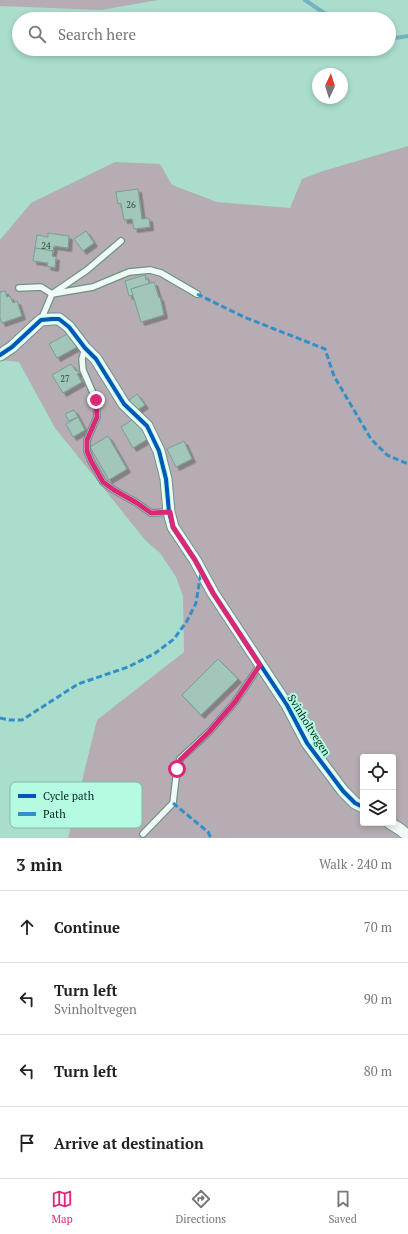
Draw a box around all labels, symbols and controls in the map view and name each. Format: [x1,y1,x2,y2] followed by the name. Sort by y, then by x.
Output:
[12,12,396,56] search box
[26,23,48,45] icon: search
[58,24,136,44] text: Search here
[312,68,348,104] north arrow
[126,199,136,211] house number: 26
[41,240,51,252] house number: 24
[60,373,70,385] house number: 27
[87,391,105,409] route end
[285,692,334,759] street label: Svinholtvegen
[360,754,396,826] map controls
[360,754,396,790] button: locate
[168,760,186,778] route start
[10,782,142,828] legend
[43,789,95,803] text: Cycle path
[360,790,396,826] button: layers
[43,807,66,821] text: Path
[16,853,63,876] text: 3 min
[319,855,392,873] text: Walk · 240 m
[16,916,38,938] icon: ahead
[54,917,120,937] text: Continue
[364,918,392,936] text: 70 m
[54,980,118,1000] text: Turn left
[16,988,38,1010] icon: left
[364,990,392,1008] text: 90 m
[54,1000,137,1018] text: Svinholtvegen
[16,1060,38,1082] icon: left
[54,1061,118,1081] text: Turn left
[364,1062,392,1080] text: 80 m
[16,1132,38,1154] icon: arrive
[54,1133,204,1153] text: Arrive at destination
[51,1188,73,1226] tab: Map
[175,1188,226,1226] tab: Directions
[328,1188,357,1226] tab: Saved

